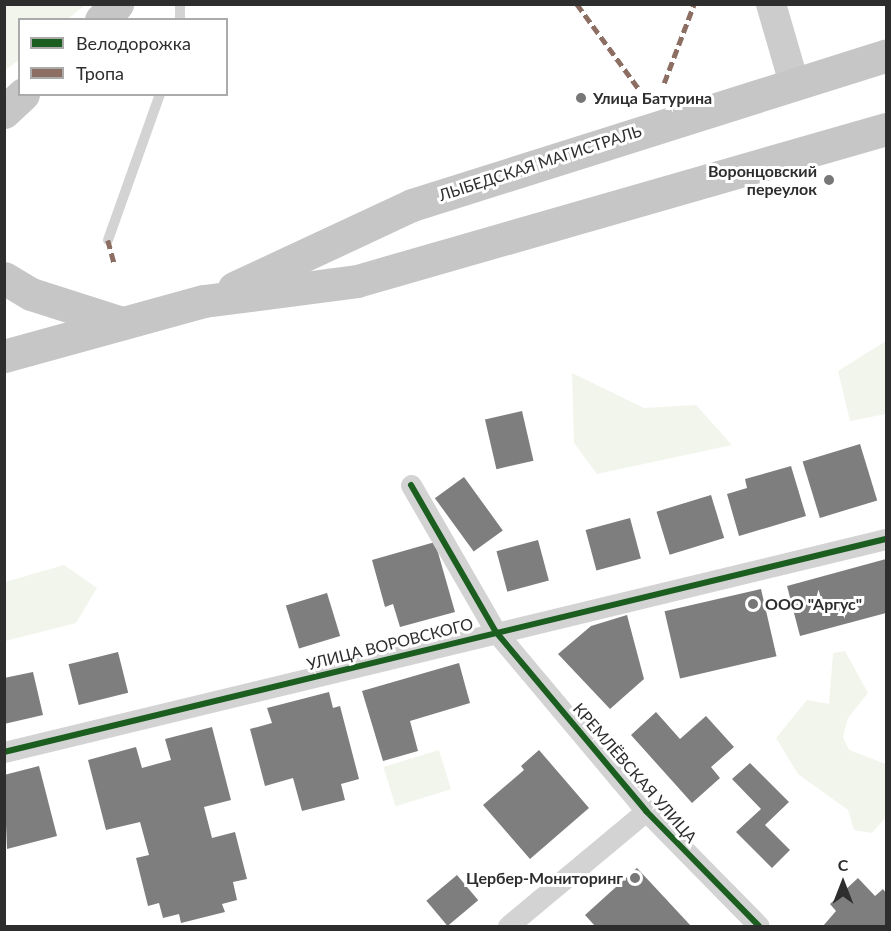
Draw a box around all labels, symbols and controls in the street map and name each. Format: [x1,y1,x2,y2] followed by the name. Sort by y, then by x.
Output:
[18,18,228,96] legend
[76,32,191,54] text: Велодорожка
[76,62,124,84] text: Тропа
[593,88,712,108] place label: Улица Батурина
[574,91,588,105] marker: Улица Батурина
[436,121,644,205] street label: ЛЫБЕДСКАЯ МАГИСТРАЛЬ
[708,161,817,199] place label: Воронцовский переулок
[822,173,836,187] marker: Воронцовский переулок
[765,594,862,614] place label: ООО "Аргус"
[746,597,760,611] marker: ООО "Аргус"
[305,614,475,674] street label: УЛИЦА ВОРОВСКОГО
[569,699,701,847] street label: КРЕМЛЁВСКАЯ УЛИЦА
[813,853,873,913] north arrow
[838,855,848,874] text: С
[466,868,623,888] place label: Цербер-Мониторинг
[628,871,642,885] marker: Цербер-Мониторинг

